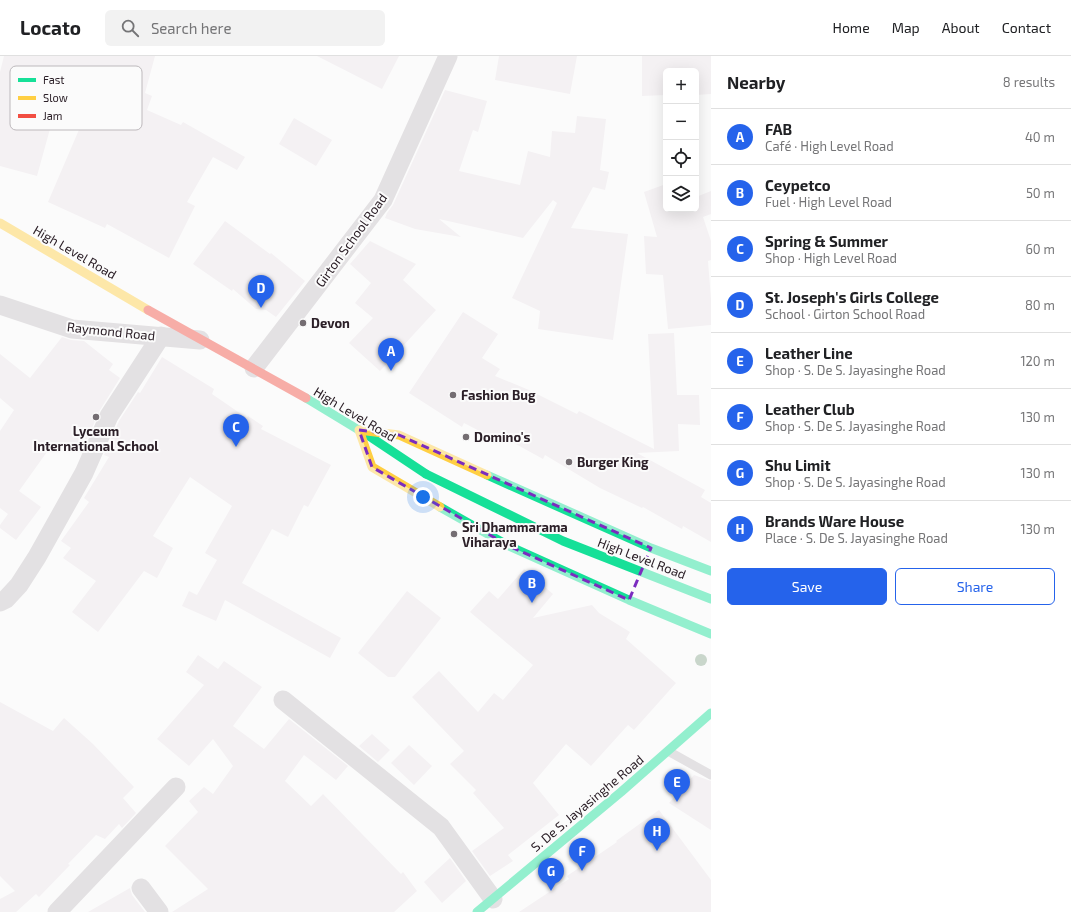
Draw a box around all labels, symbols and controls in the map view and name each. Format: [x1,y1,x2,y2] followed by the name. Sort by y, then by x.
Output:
[105,10,385,46] search box
[20,16,81,39] text: Locato
[119,17,141,39] icon: search
[151,19,231,37] text: Search here
[833,19,870,36] text: Home
[892,19,920,36] text: Map
[942,19,980,36] text: About
[1002,19,1051,36] text: Contact
[10,66,142,130] legend
[663,68,699,212] map controls
[663,68,699,104] button: +
[727,72,785,92] text: Nearby
[43,73,65,86] text: Fast
[1003,74,1055,90] text: 8 results
[43,91,68,104] text: Slow
[663,104,699,140] button: −
[43,109,62,122] text: Jam
[765,120,792,138] text: FAB
[736,129,744,145] text: A
[1025,129,1055,145] text: 40 m
[765,138,894,154] text: Café · High Level Road
[663,140,699,176] button: locate
[663,176,699,212] button: layers
[765,176,831,194] text: Ceypetco
[736,185,744,201] text: B
[1026,185,1055,201] text: 50 m
[312,190,390,290] street label: Girton School Road
[765,194,892,210] text: Fuel · High Level Road
[31,222,119,282] street label: High Level Road
[765,232,888,250] text: Spring & Summer
[736,241,744,257] text: C
[1025,241,1055,257] text: 60 m
[765,250,897,266] text: Shop · High Level Road
[248,275,274,308] pin: D
[765,288,939,306] text: St. Joseph's Girls College
[736,297,744,313] text: D
[1025,297,1055,313] text: 80 m
[765,306,925,322] text: School · Girton School Road
[311,315,350,331] place label: Devon
[66,318,156,344] street label: Raymond Road
[298,318,308,328] marker: Devon
[378,338,404,371] pin: A
[765,344,853,362] text: Leather Line
[736,353,744,369] text: E
[1020,353,1055,369] text: 120 m
[765,362,946,378] text: Shop · S. De S. Jayasinghe Road
[311,383,399,445] street label: High Level Road
[461,387,536,403] place label: Fashion Bug
[448,390,458,400] marker: Fashion Bug
[765,400,855,418] text: Leather Club
[736,409,744,425] text: F
[1020,409,1055,425] text: 130 m
[91,412,101,422] marker: Lyceum International School
[223,414,249,447] pin: C
[765,418,946,434] text: Shop · S. De S. Jayasinghe Road
[33,423,159,454] place label: Lyceum International School
[474,429,531,445] place label: Domino's
[461,432,471,442] marker: Domino's
[577,454,649,470] place label: Burger King
[765,456,831,474] text: Shu Limit
[564,457,574,467] marker: Burger King
[736,465,744,481] text: G
[1020,465,1055,481] text: 130 m
[765,474,946,490] text: Shop · S. De S. Jayasinghe Road
[413,487,433,507] your location
[765,512,904,530] text: Brands Ware House
[462,519,568,550] place label: Sri Dhammarama Viharaya
[736,521,744,537] text: H
[1020,521,1055,537] text: 130 m
[449,529,459,539] marker: Sri Dhammarama Viharaya
[765,530,948,546] text: Place · S. De S. Jayasinghe Road
[596,534,688,582] street label: High Level Road
[727,568,887,605] button: Save
[895,568,1055,605] button: Share
[519,570,545,603] pin: B
[527,751,647,855] street label: S. De S. Jayasinghe Road
[664,769,690,802] pin: E
[644,818,670,851] pin: H
[569,838,595,871] pin: F
[538,858,564,891] pin: G

